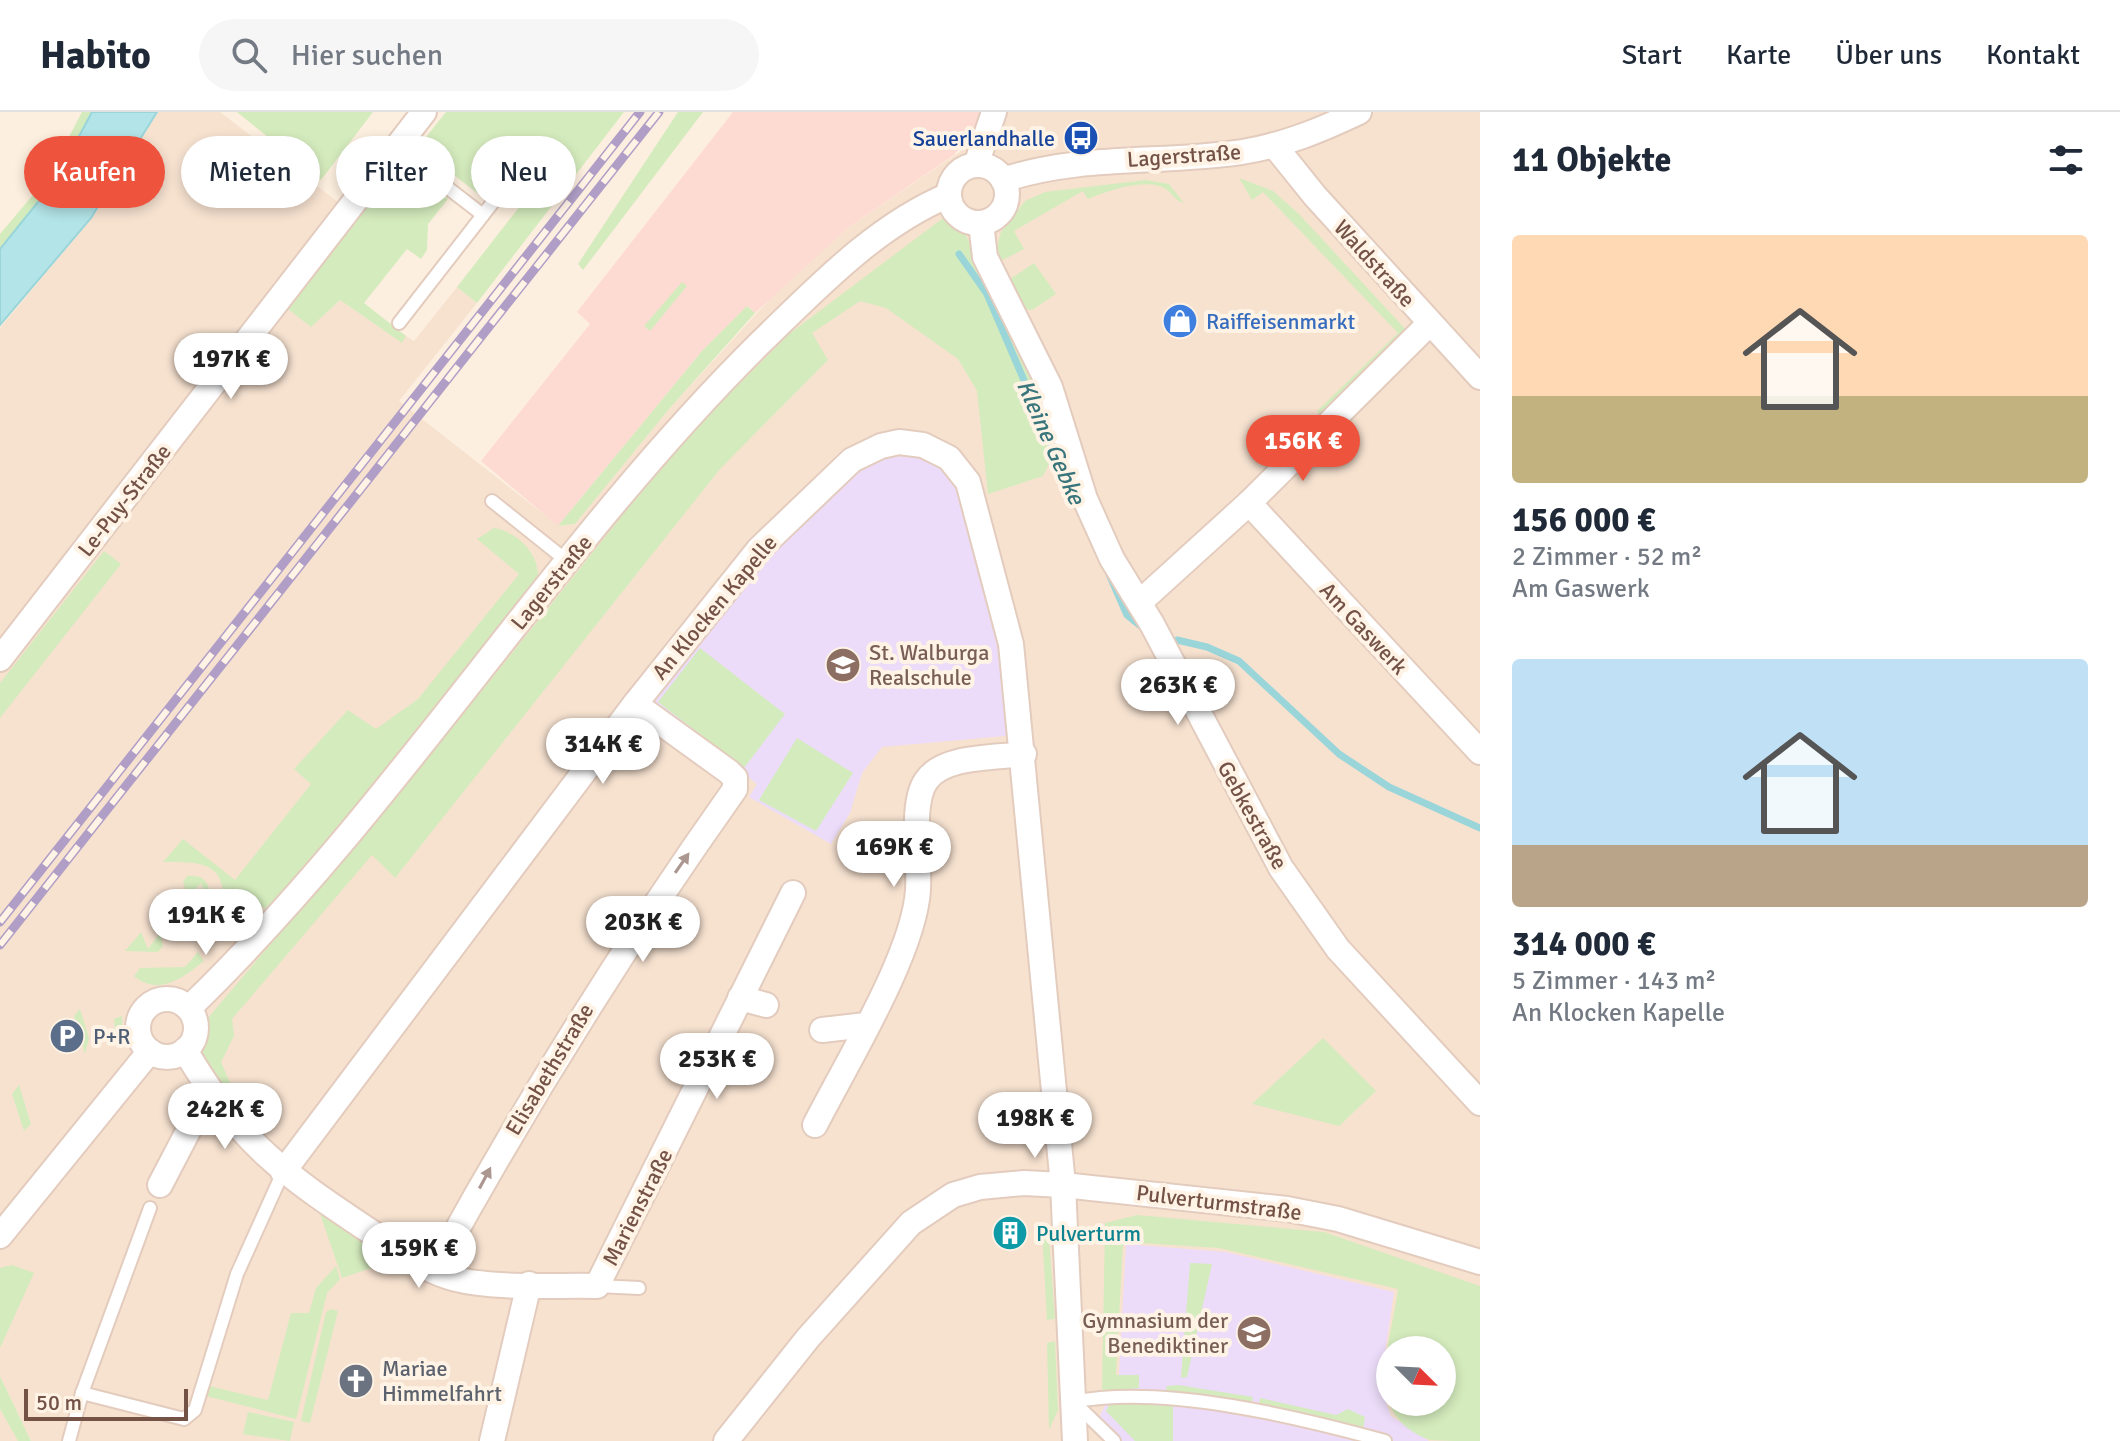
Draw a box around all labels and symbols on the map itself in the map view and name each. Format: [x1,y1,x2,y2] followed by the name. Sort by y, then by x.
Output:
[1062,119,1100,157] bus stop icon: Sauerlandhalle
[913,125,1055,152] place label: Sauerlandhalle
[1126,138,1242,173] street label: Lagerstraße
[1328,214,1421,313] street label: Waldstraße
[1161,302,1199,340] shop icon: Raiffeisenmarkt
[1206,308,1355,335] place label: Raiffeisenmarkt
[166,333,296,401] pin: 197K €
[1010,375,1092,510] water label: Kleine Gebke
[1238,415,1368,483] pin: 156K €
[72,439,177,562] street label: Le-Puy-Straße
[505,529,598,635] street label: Lagerstraße
[646,530,783,685] street label: An Klocken Kapelle
[1314,577,1413,680] street label: Am Gaswerk
[869,639,989,691] place label: St. Walburga Realschule
[824,646,862,684] school or university icon: St. Walburga Realschule
[1113,659,1243,727] pin: 263K €
[538,718,668,786] pin: 314K €
[1212,756,1293,874] street label: Gebkestraße
[829,821,959,889] pin: 169K €
[674,853,690,874] one-way arrow
[141,889,271,957] pin: 191K €
[578,896,708,964] pin: 203K €
[499,998,599,1140] street label: Elisabethstraße
[48,1017,86,1055] parking icon: P+R
[93,1023,131,1050] place label: P+R
[652,1033,782,1101] pin: 253K €
[160,1083,290,1151] pin: 242K €
[970,1092,1100,1160] pin: 198K €
[596,1144,678,1270] street label: Marienstraße
[477,1167,491,1189] one-way arrow
[1135,1179,1303,1226] street label: Pulverturmstraße
[991,1214,1029,1252] building icon: Pulverturm
[1036,1220,1141,1247] place label: Pulverturm
[354,1222,484,1290] pin: 159K €
[1082,1307,1228,1359] place label: Gymnasium der Benediktiner
[1235,1314,1273,1352] school or university icon: Gymnasium der Benediktiner
[1376,1336,1456,1416] north arrow
[382,1355,502,1407] place label: Mariae Himmelfahrt
[337,1362,375,1400] church icon: Mariae Himmelfahrt
[24,1385,188,1421] scale bar

